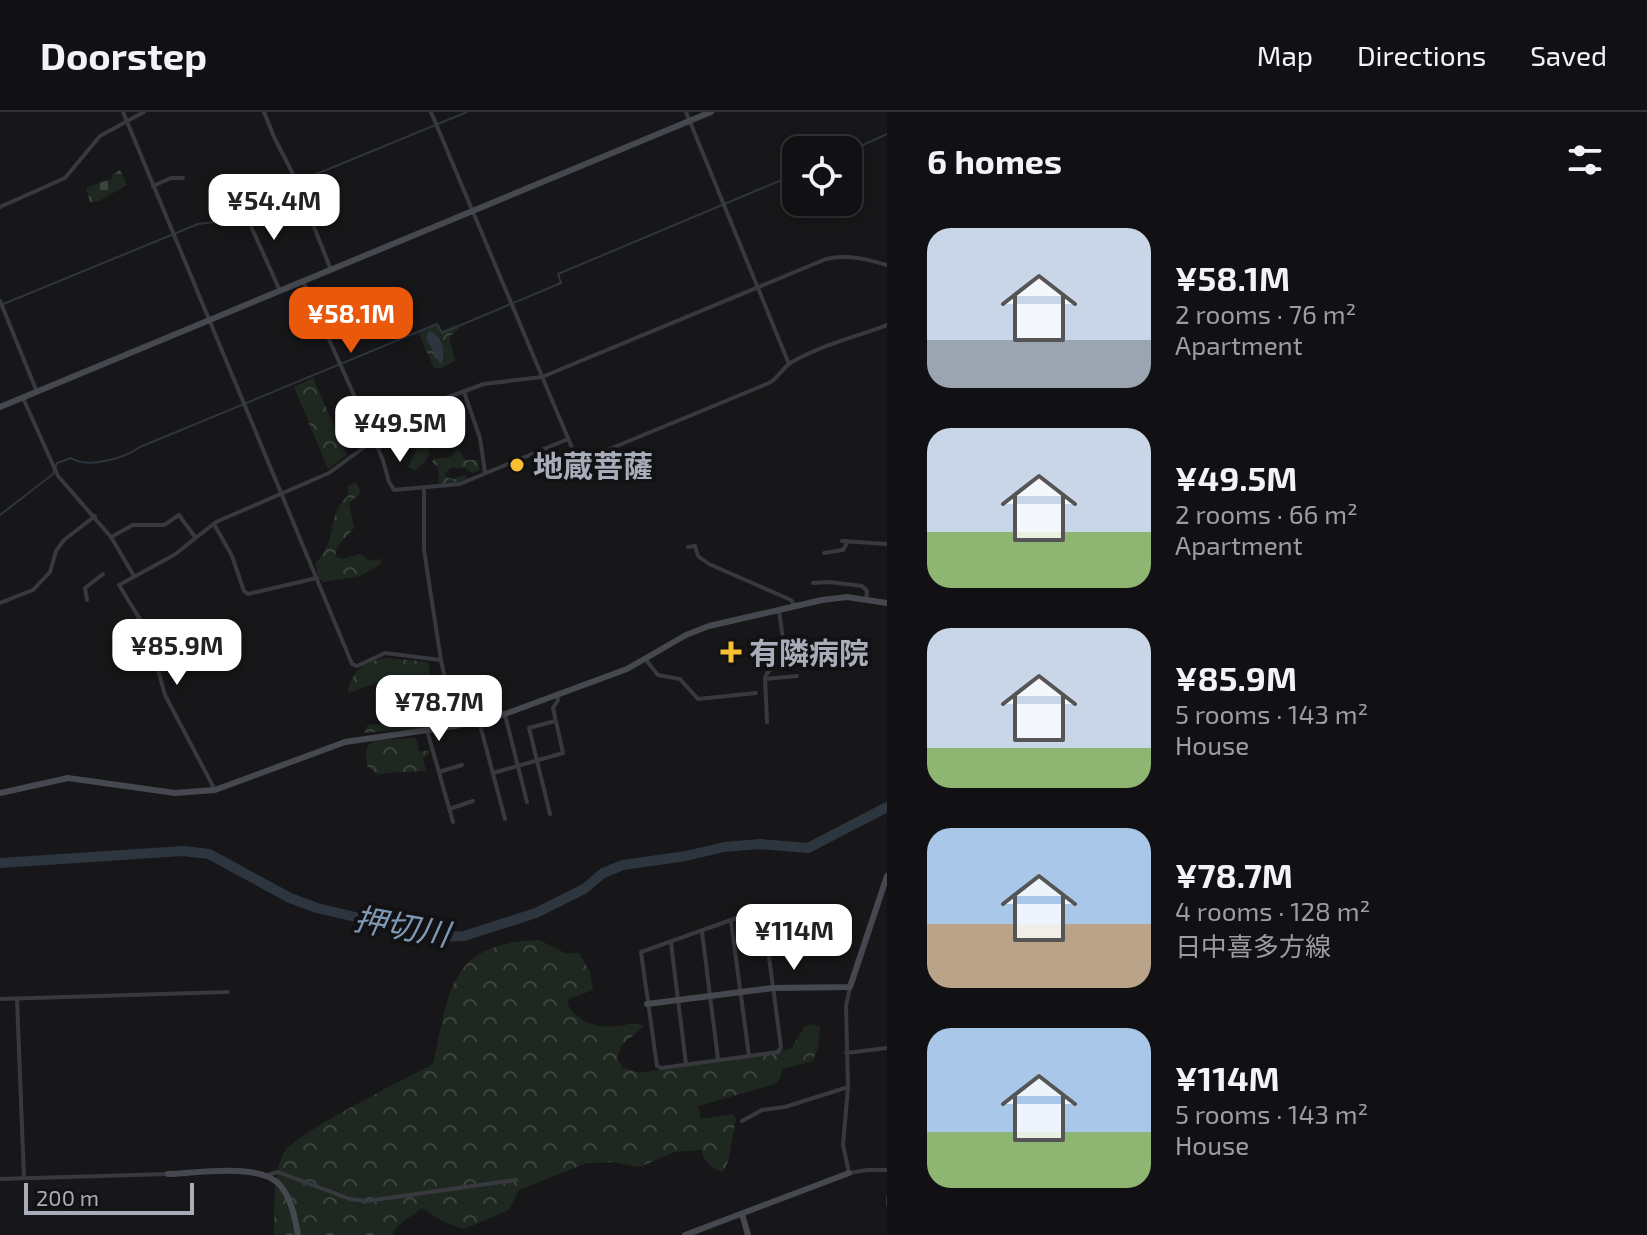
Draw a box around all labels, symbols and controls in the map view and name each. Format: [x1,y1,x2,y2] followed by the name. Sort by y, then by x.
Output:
[40,32,207,78] text: Doorstep
[1257,38,1313,72] text: Map
[1357,38,1486,72] text: Directions
[1530,38,1607,72] text: Saved
[782,136,862,216] map controls
[782,136,862,216] button: locate
[1563,138,1607,182] icon: filters
[927,140,1062,181] text: 6 homes
[209,174,339,242] pin: ¥54.4M
[227,184,321,215] text: ¥54.4M
[1175,257,1290,298] text: ¥58.1M
[991,260,1087,356] icon: home
[286,287,416,355] pin: ¥58.1M
[307,297,395,328] text: ¥58.1M
[1175,298,1356,329] text: 2 rooms · 76 m²
[1175,329,1303,360] text: Apartment
[335,396,465,464] pin: ¥49.5M
[353,406,447,437] text: ¥49.5M
[533,447,653,483] place label: 地蔵菩薩
[508,456,526,474] marker: 地蔵菩薩
[1175,457,1297,498] text: ¥49.5M
[991,460,1087,556] icon: home
[1175,498,1358,529] text: 2 rooms · 66 m²
[1175,529,1303,560] text: Apartment
[112,619,242,687] pin: ¥85.9M
[130,629,224,660] text: ¥85.9M
[749,634,869,670] place label: 有隣病院
[720,641,742,663] marker: 有隣病院
[1175,657,1297,698] text: ¥85.9M
[991,660,1087,756] icon: home
[374,675,504,743] pin: ¥78.7M
[394,685,484,716] text: ¥78.7M
[1175,698,1368,729] text: 5 rooms · 143 m²
[1175,729,1249,760] text: House
[1175,854,1293,895] text: ¥78.7M
[991,860,1087,956] icon: home
[1175,895,1370,926] text: 4 rooms · 128 m²
[351,898,456,953] water label: 押切川
[738,904,850,972] pin: ¥114M
[754,914,834,945] text: ¥114M
[1175,930,1331,961] text: 日中喜多方線
[1175,1057,1280,1098] text: ¥114M
[991,1060,1087,1156] icon: home
[1175,1098,1368,1129] text: 5 rooms · 143 m²
[1175,1129,1249,1160] text: House
[24,1179,194,1215] scale bar
[36,1184,99,1210] text: 200 m

